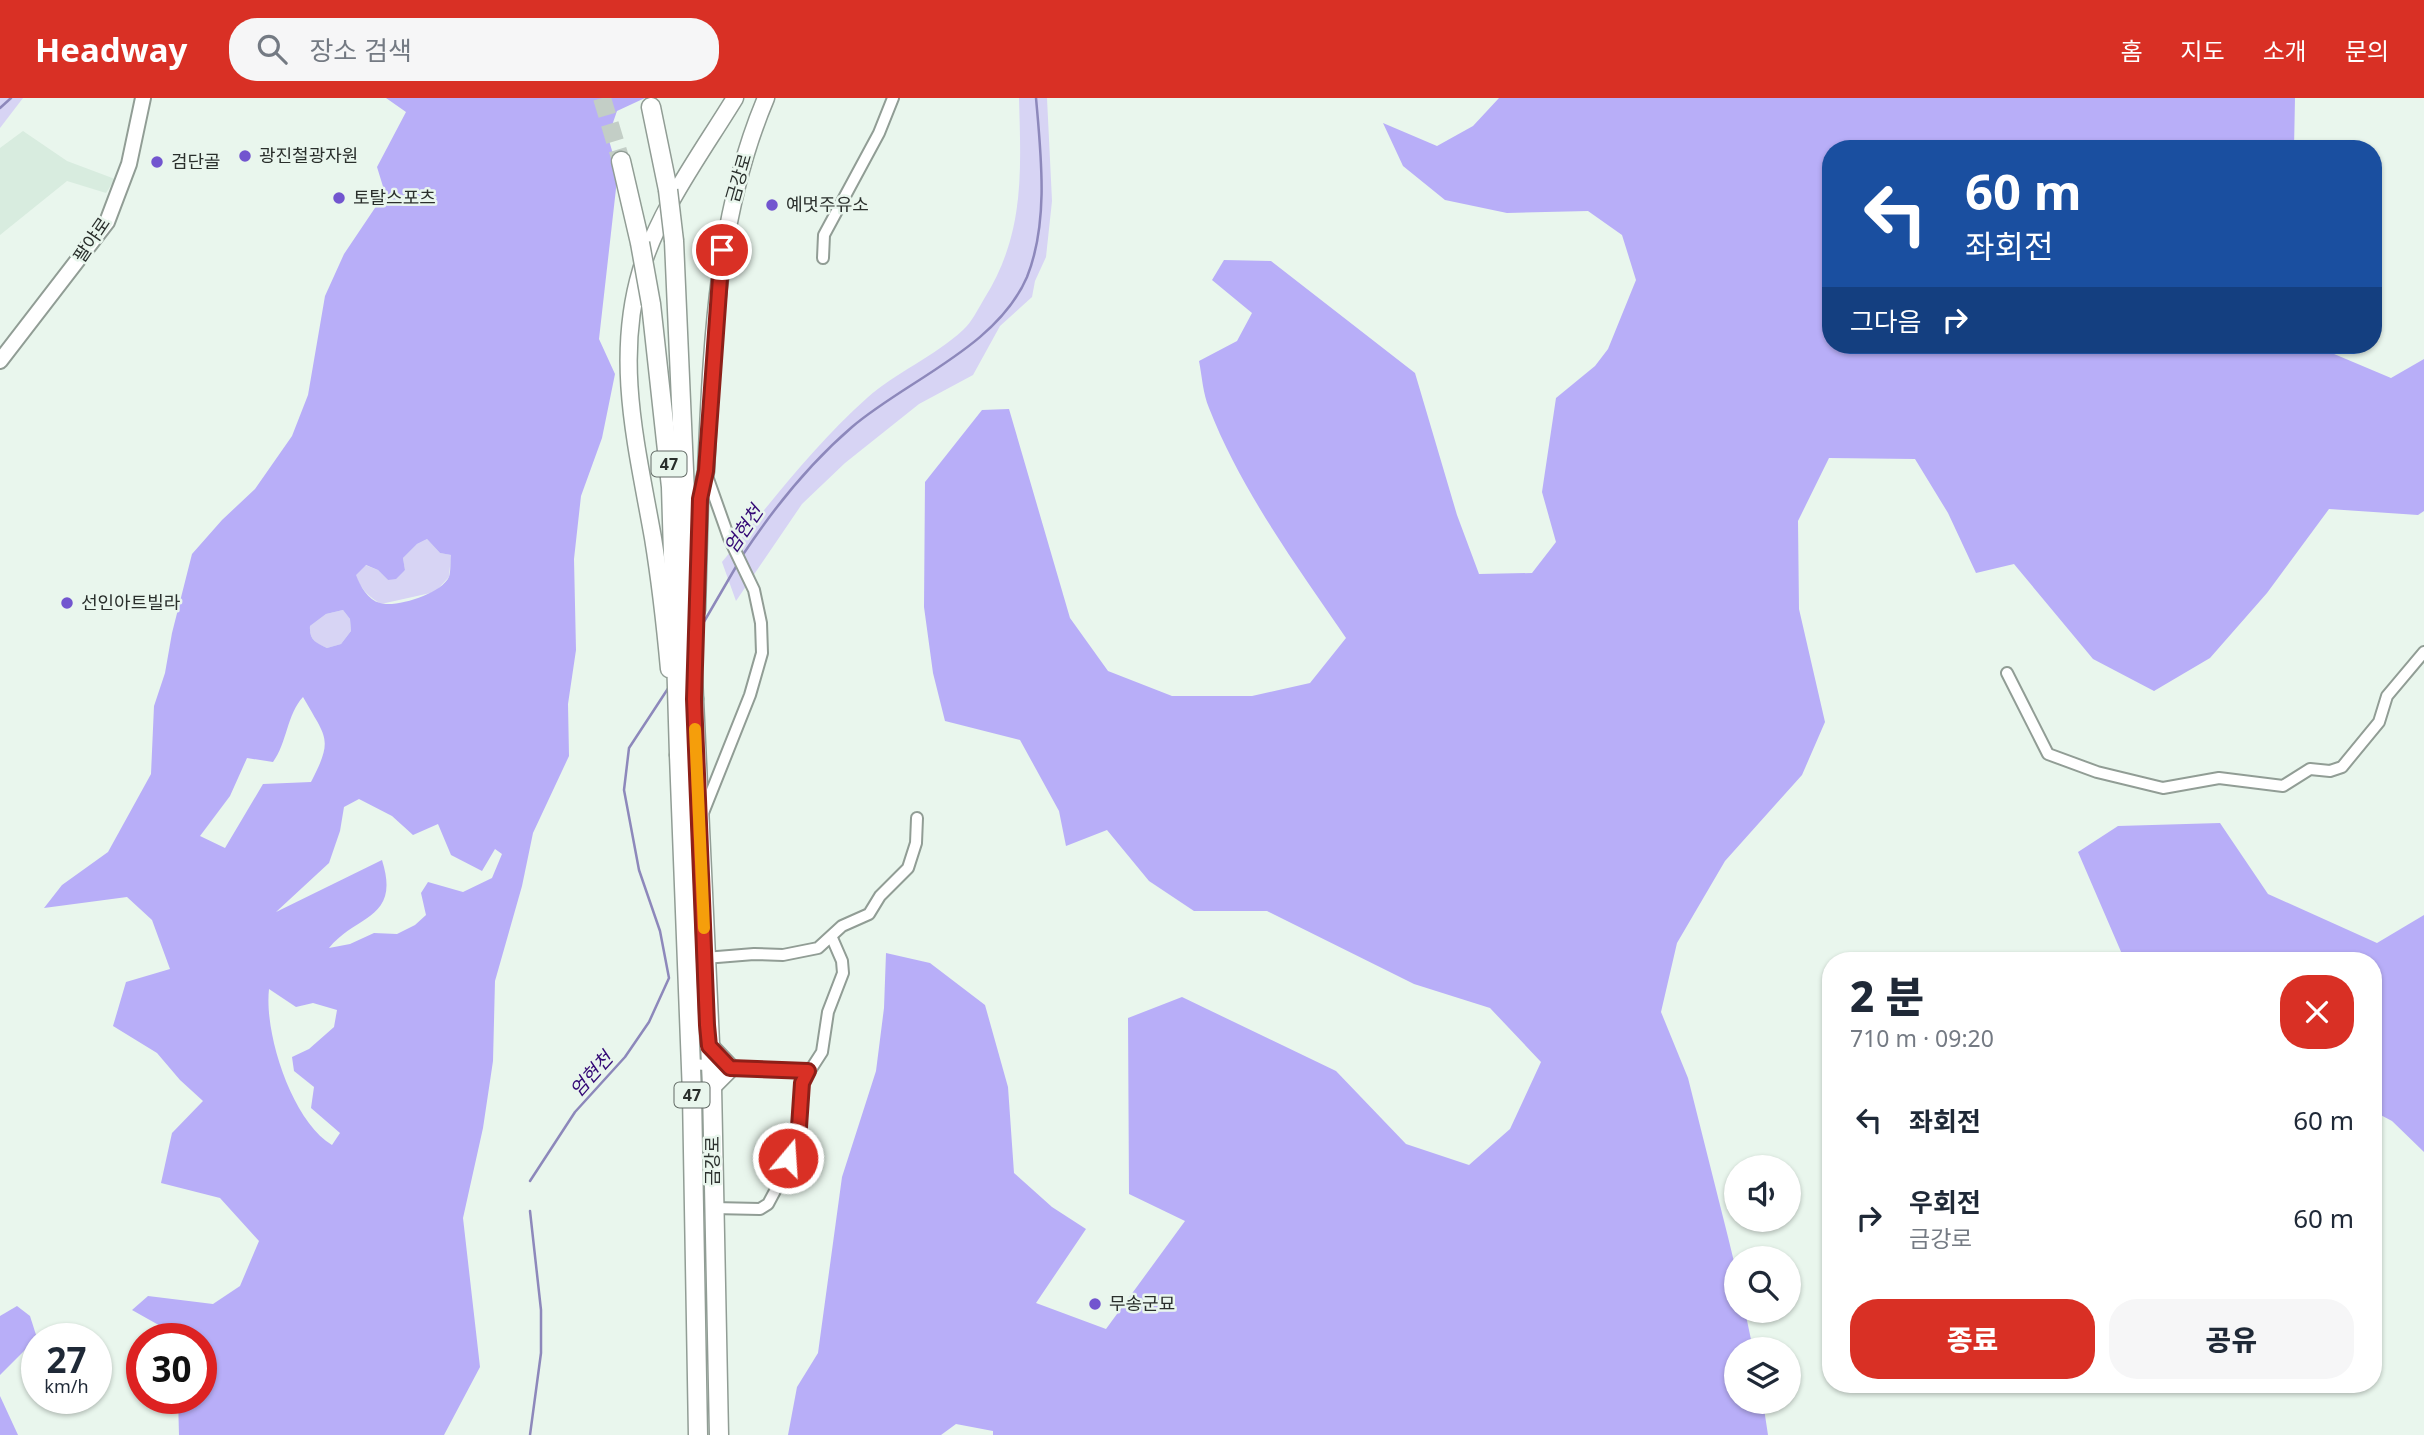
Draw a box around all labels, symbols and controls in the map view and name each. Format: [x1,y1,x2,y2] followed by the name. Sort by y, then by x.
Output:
[229,18,719,81] search box
[35,27,187,72] text: Headway
[253,30,291,68] icon: search
[309,32,412,68] text: 장소 검색
[2120,34,2142,67] text: 홈
[2180,34,2225,67] text: 지도
[2263,34,2307,67] text: 소개
[2345,34,2389,67] text: 문의
[259,143,358,167] place label: 광진철광자원
[237,148,253,164] marker: 광진철광자원
[171,149,221,173] place label: 검단골
[720,151,756,205] street label: 금강로
[149,154,165,170] marker: 검단골
[1965,158,2082,224] text: 60 m
[1850,168,1941,259] icon: left
[353,185,436,209] place label: 토탈스포츠
[331,190,347,206] marker: 토탈스포츠
[786,192,869,216] place label: 예멋주유소
[764,197,780,213] marker: 예멋주유소
[67,212,115,267] street label: 팔야로
[692,220,752,280] pin
[1965,224,2053,267] text: 좌회전
[703,231,741,269] icon: arrive
[1936,301,1974,339] icon: right
[1850,303,1922,339] text: 그다음
[652,452,686,476] road number: 47
[718,499,769,558] water label: 엄현천
[81,590,181,614] place label: 선인아트빌라
[59,595,75,611] marker: 선인아트빌라
[1850,967,1924,1024] text: 2 분
[2280,975,2354,1049] button: close
[1850,1022,1994,1054] text: 710 m · 09:20
[564,1045,619,1102] water label: 엄현천
[674,1082,710,1107] road number: 47
[1850,1101,1888,1139] icon: left
[2293,1102,2354,1138] text: 60 m
[1909,1103,1981,1139] text: 좌회전
[751,1121,825,1195] position arrow
[700,1136,724,1186] street label: 금강로
[1724,1155,1801,1414] map controls
[1724,1155,1801,1232] button: sound
[1909,1184,1981,1220] text: 우회전
[1850,1199,1888,1237] icon: right
[2293,1200,2354,1236] text: 60 m
[1909,1222,1972,1254] text: 금강로
[1724,1246,1801,1323] button: search
[1109,1291,1175,1315] place label: 무송군묘
[1087,1296,1103,1312] marker: 무송군묘
[1850,1299,2095,1379] button: 종료
[2109,1299,2354,1379] button: 공유
[126,1323,217,1414] speed limit sign: 30
[46,1336,87,1383] text: 27
[1724,1337,1801,1414] button: layers
[44,1374,89,1398] text: km/h

